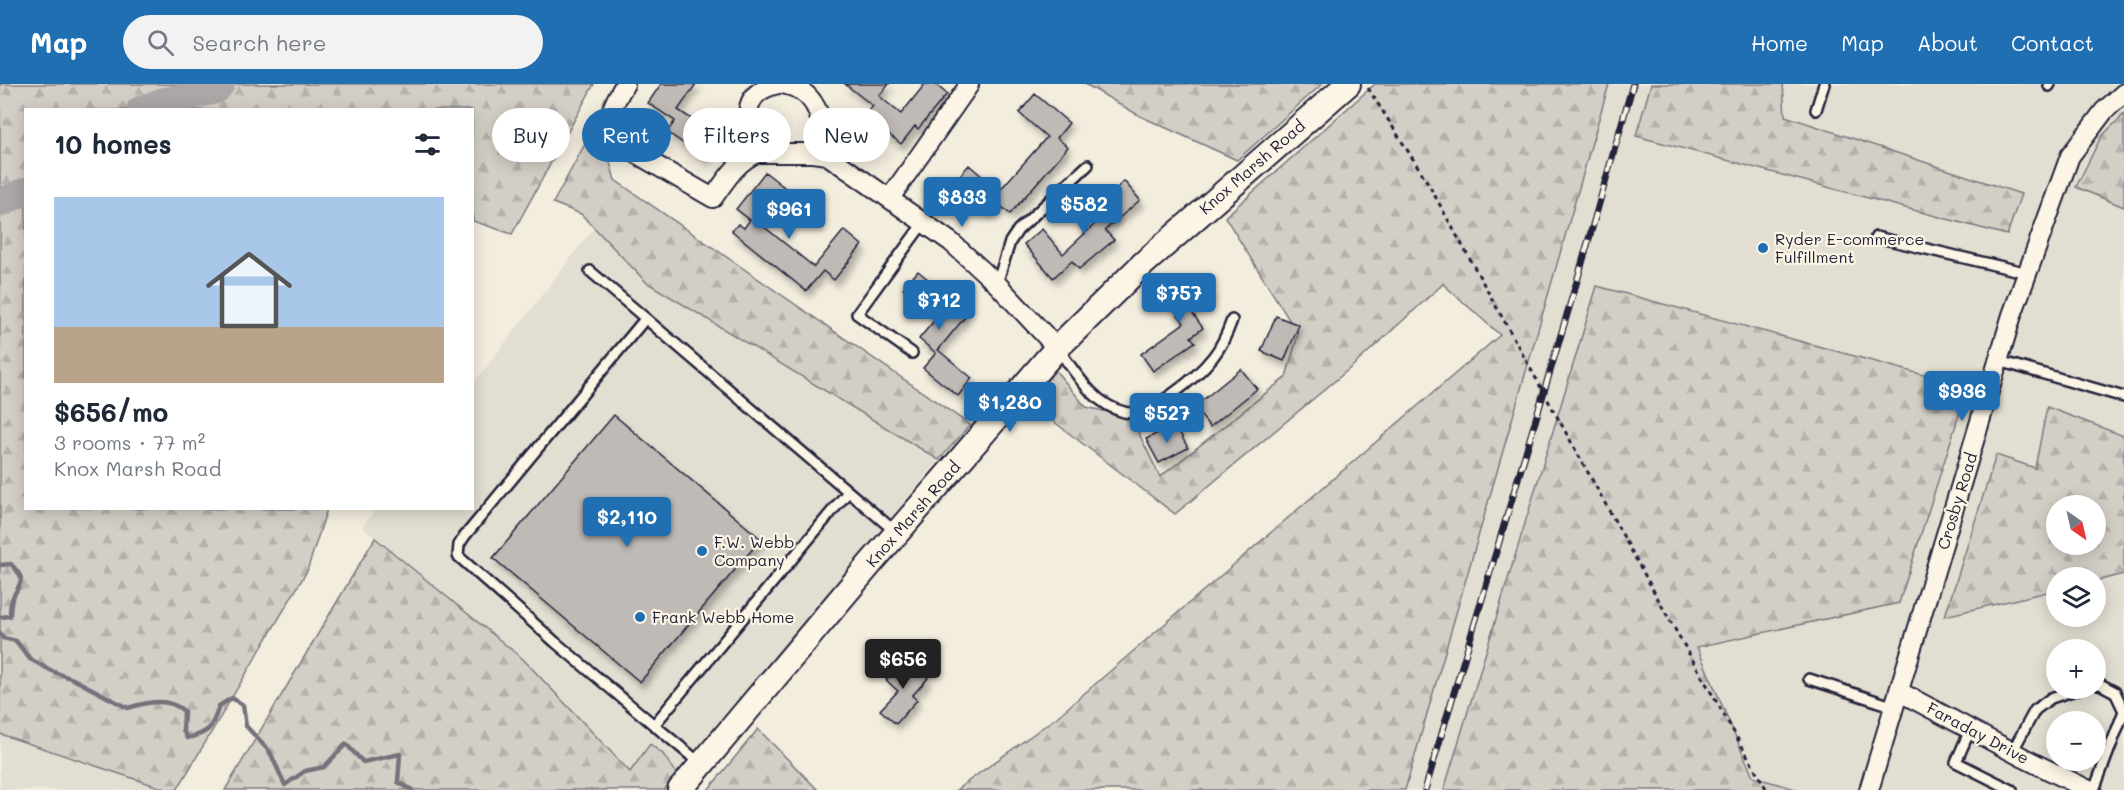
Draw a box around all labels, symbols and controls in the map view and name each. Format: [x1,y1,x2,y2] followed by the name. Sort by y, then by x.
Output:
[123,15,543,69] search box
[30,24,87,60] text: Map
[144,26,177,59] icon: search
[192,28,326,57] text: Search here
[1751,29,1808,56] text: Home
[1841,29,1884,56] text: Map
[1917,29,1978,56] text: About
[2011,29,2094,56] text: Contact
[492,108,570,162] chip: Buy
[582,108,671,162] chip: Rent
[683,108,791,162] chip: Filters
[803,108,890,162] chip: New
[1194,115,1309,218] street label: Knox Marsh Road
[54,127,172,161] text: 10 homes
[411,128,444,161] icon: filters
[926,177,998,228] pin: $833
[938,183,986,209] text: $833
[1048,184,1120,235] pin: $582
[753,189,825,240] pin: $961
[1060,190,1108,216] text: $582
[766,195,812,221] text: $961
[1775,228,1924,267] place label: Ryder E-commerce Fulfillment
[195,236,303,344] icon: home
[1756,241,1770,255] marker: Ryder E-commerce Fulfillment
[1143,273,1215,324] pin: $757
[1156,279,1202,305] text: $757
[903,280,975,331] pin: $712
[917,286,961,312] text: $712
[1926,371,1998,422] pin: $936
[1938,377,1986,403] text: $936
[961,382,1059,433] pin: $1,280
[978,388,1042,414] text: $1,280
[1131,393,1203,444] pin: $527
[54,395,168,429] text: $656/mo
[1144,399,1190,425] text: $527
[54,429,205,455] text: 3 rooms · 77 m²
[1932,450,1981,552] street label: Crosby Road
[54,455,221,481] text: Knox Marsh Road
[861,456,964,571] street label: Knox Marsh Road
[2046,495,2106,555] north arrow
[2046,495,2106,771] map controls
[578,497,676,548] pin: $2,110
[597,503,657,529] text: $2,110
[714,531,794,570] place label: F.W. Webb Company
[695,544,709,558] marker: F.W. Webb Company
[2046,567,2106,627] button: layers
[652,606,794,627] place label: Frank Webb Home
[633,610,647,624] marker: Frank Webb Home
[867,639,939,690] pin: $656
[2046,639,2106,699] button: +
[879,645,927,671] text: $656
[1924,697,2033,768] street label: Faraday Drive
[2046,711,2106,771] button: −

